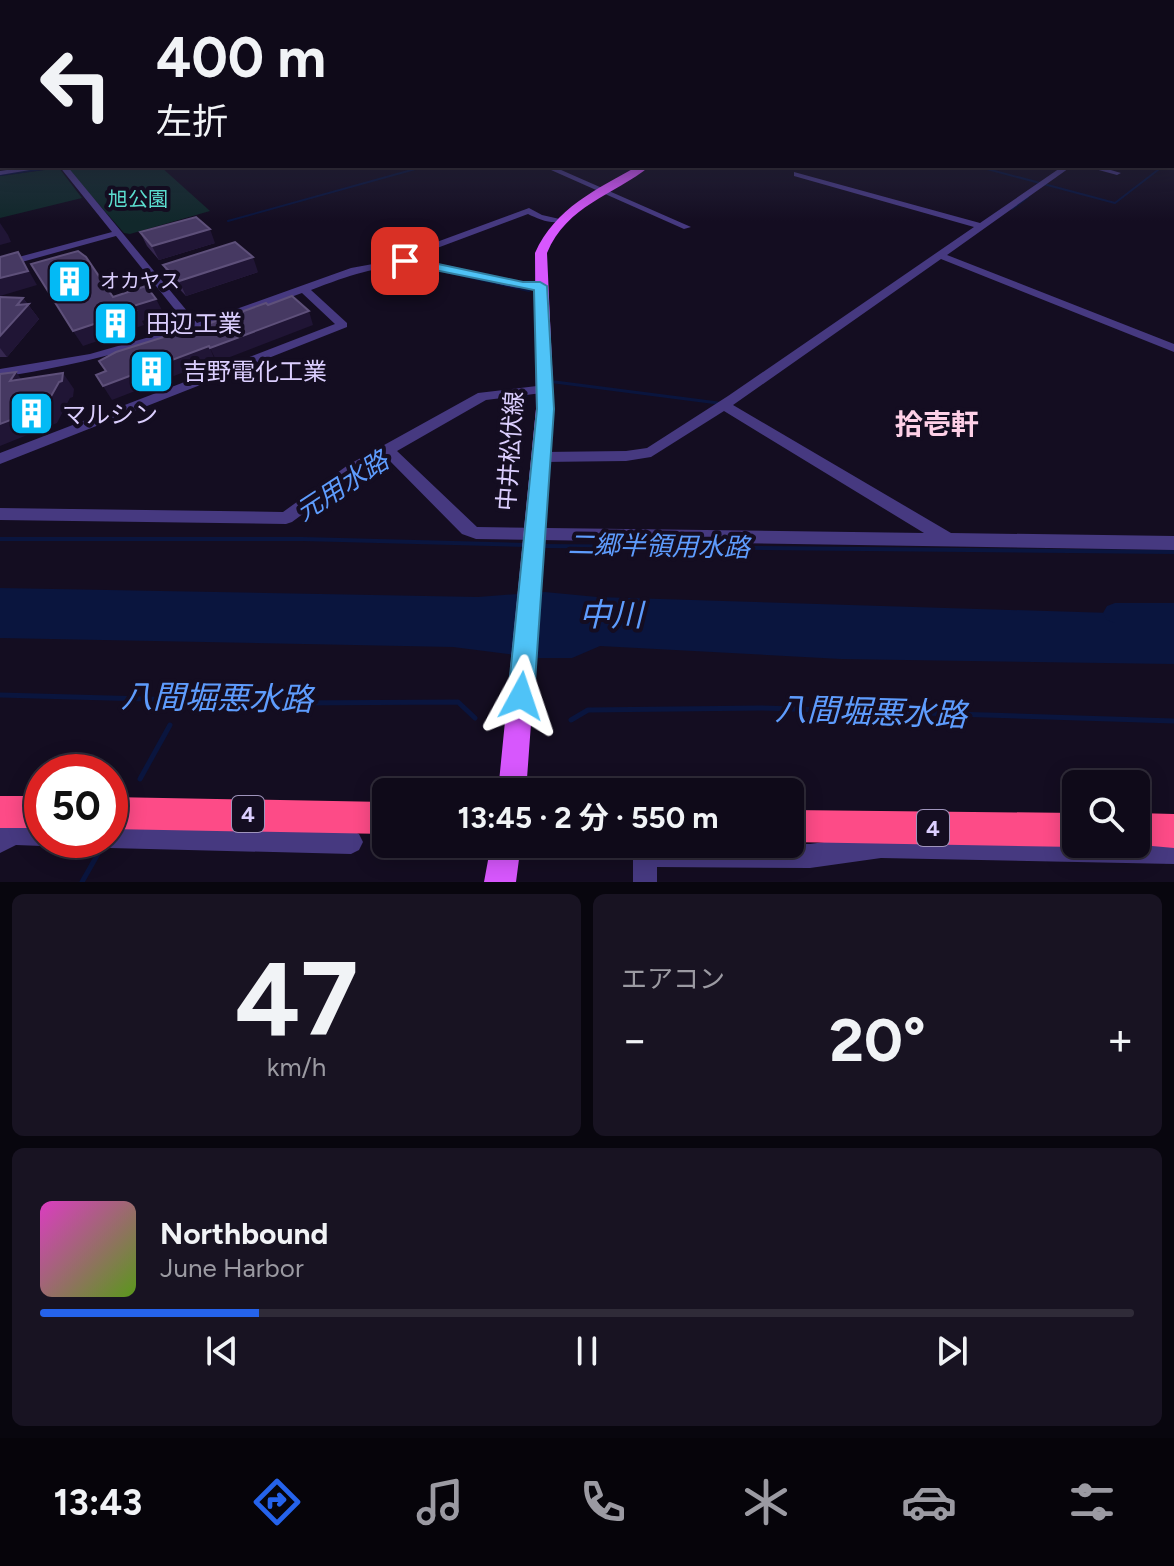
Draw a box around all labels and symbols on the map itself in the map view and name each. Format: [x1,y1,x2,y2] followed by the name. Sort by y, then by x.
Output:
[108,187,168,211] park label: 旭公園
[371,227,439,295] pin
[45,257,93,305] building icon: オカヤス
[100,269,180,293] place label: オカヤス
[91,299,139,347] building icon: 田辺工業
[146,309,242,338] place label: 田辺工業
[128,347,176,395] building icon: 吉野電化工業
[183,357,327,386] place label: 吉野電化工業
[7,390,55,438] building icon: マルシン
[491,390,529,512] street label: 中井松伏線
[62,400,158,429] place label: マルシン
[895,407,979,441] district label: 拾壱軒
[290,443,396,528] water label: 元用水路
[568,528,752,564] water label: 二郷半領用水路
[579,596,646,634] water label: 中川
[479,654,563,738] position arrow
[121,677,316,719] water label: 八間堀悪水路
[774,690,971,734] water label: 八間堀悪水路
[24,754,128,858] speed limit sign: 50
[232,796,264,832] road number: 4
[917,810,949,846] road number: 4

